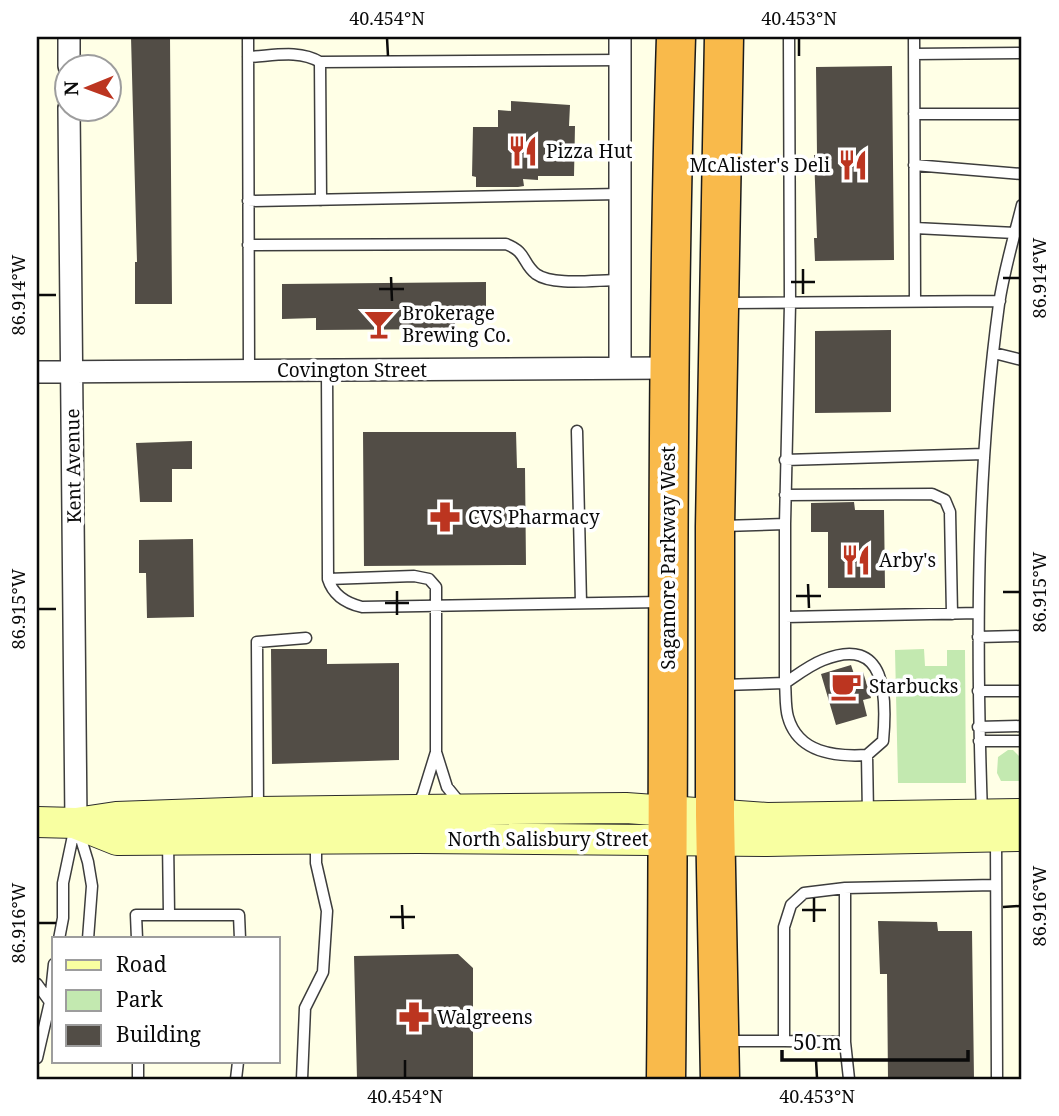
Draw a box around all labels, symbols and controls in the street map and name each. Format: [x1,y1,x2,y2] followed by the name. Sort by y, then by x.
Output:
[349,6,425,30] text: 40.454°N
[761,6,837,30] text: 40.453°N
[52,52,122,122] north arrow
[58,81,84,96] text: N
[506,134,540,168] restaurant icon: Pizza Hut
[546,138,633,164] place label: Pizza Hut
[836,148,870,182] restaurant icon: McAlister's Deli
[689,152,830,178] place label: McAlister's Deli
[1027,237,1051,318] text: 86.914°W
[6,254,30,335] text: 86.914°W
[402,300,511,348] place label: Brokerage Brewing Co.
[362,307,396,341] bar icon: Brokerage Brewing Co.
[277,357,427,383] street label: Covington Street
[59,408,87,524] street label: Kent Avenue
[655,446,681,670] street label: Sagamore Parkway West
[428,500,462,534] pharmacy icon: CVS Pharmacy
[468,504,600,530] place label: CVS Pharmacy
[839,543,873,577] restaurant icon: Arby's
[879,547,936,573] place label: Arby's
[1027,551,1051,632] text: 86.915°W
[6,568,30,649] text: 86.915°W
[829,669,863,703] cafe icon: Starbucks
[869,673,958,699] place label: Starbucks
[447,826,649,852] street label: North Salisbury Street
[1027,865,1051,946] text: 86.916°W
[6,882,30,963] text: 86.916°W
[52,937,280,1064] legend
[116,950,167,978] text: Road
[116,985,163,1013] text: Park
[397,1000,431,1034] pharmacy icon: Walgreens
[437,1004,532,1030] place label: Walgreens
[782,1018,968,1062] scale bar
[116,1020,201,1048] text: Building
[793,1028,842,1056] text: 50 m
[367,1084,443,1108] text: 40.454°N
[779,1084,855,1108] text: 40.453°N

